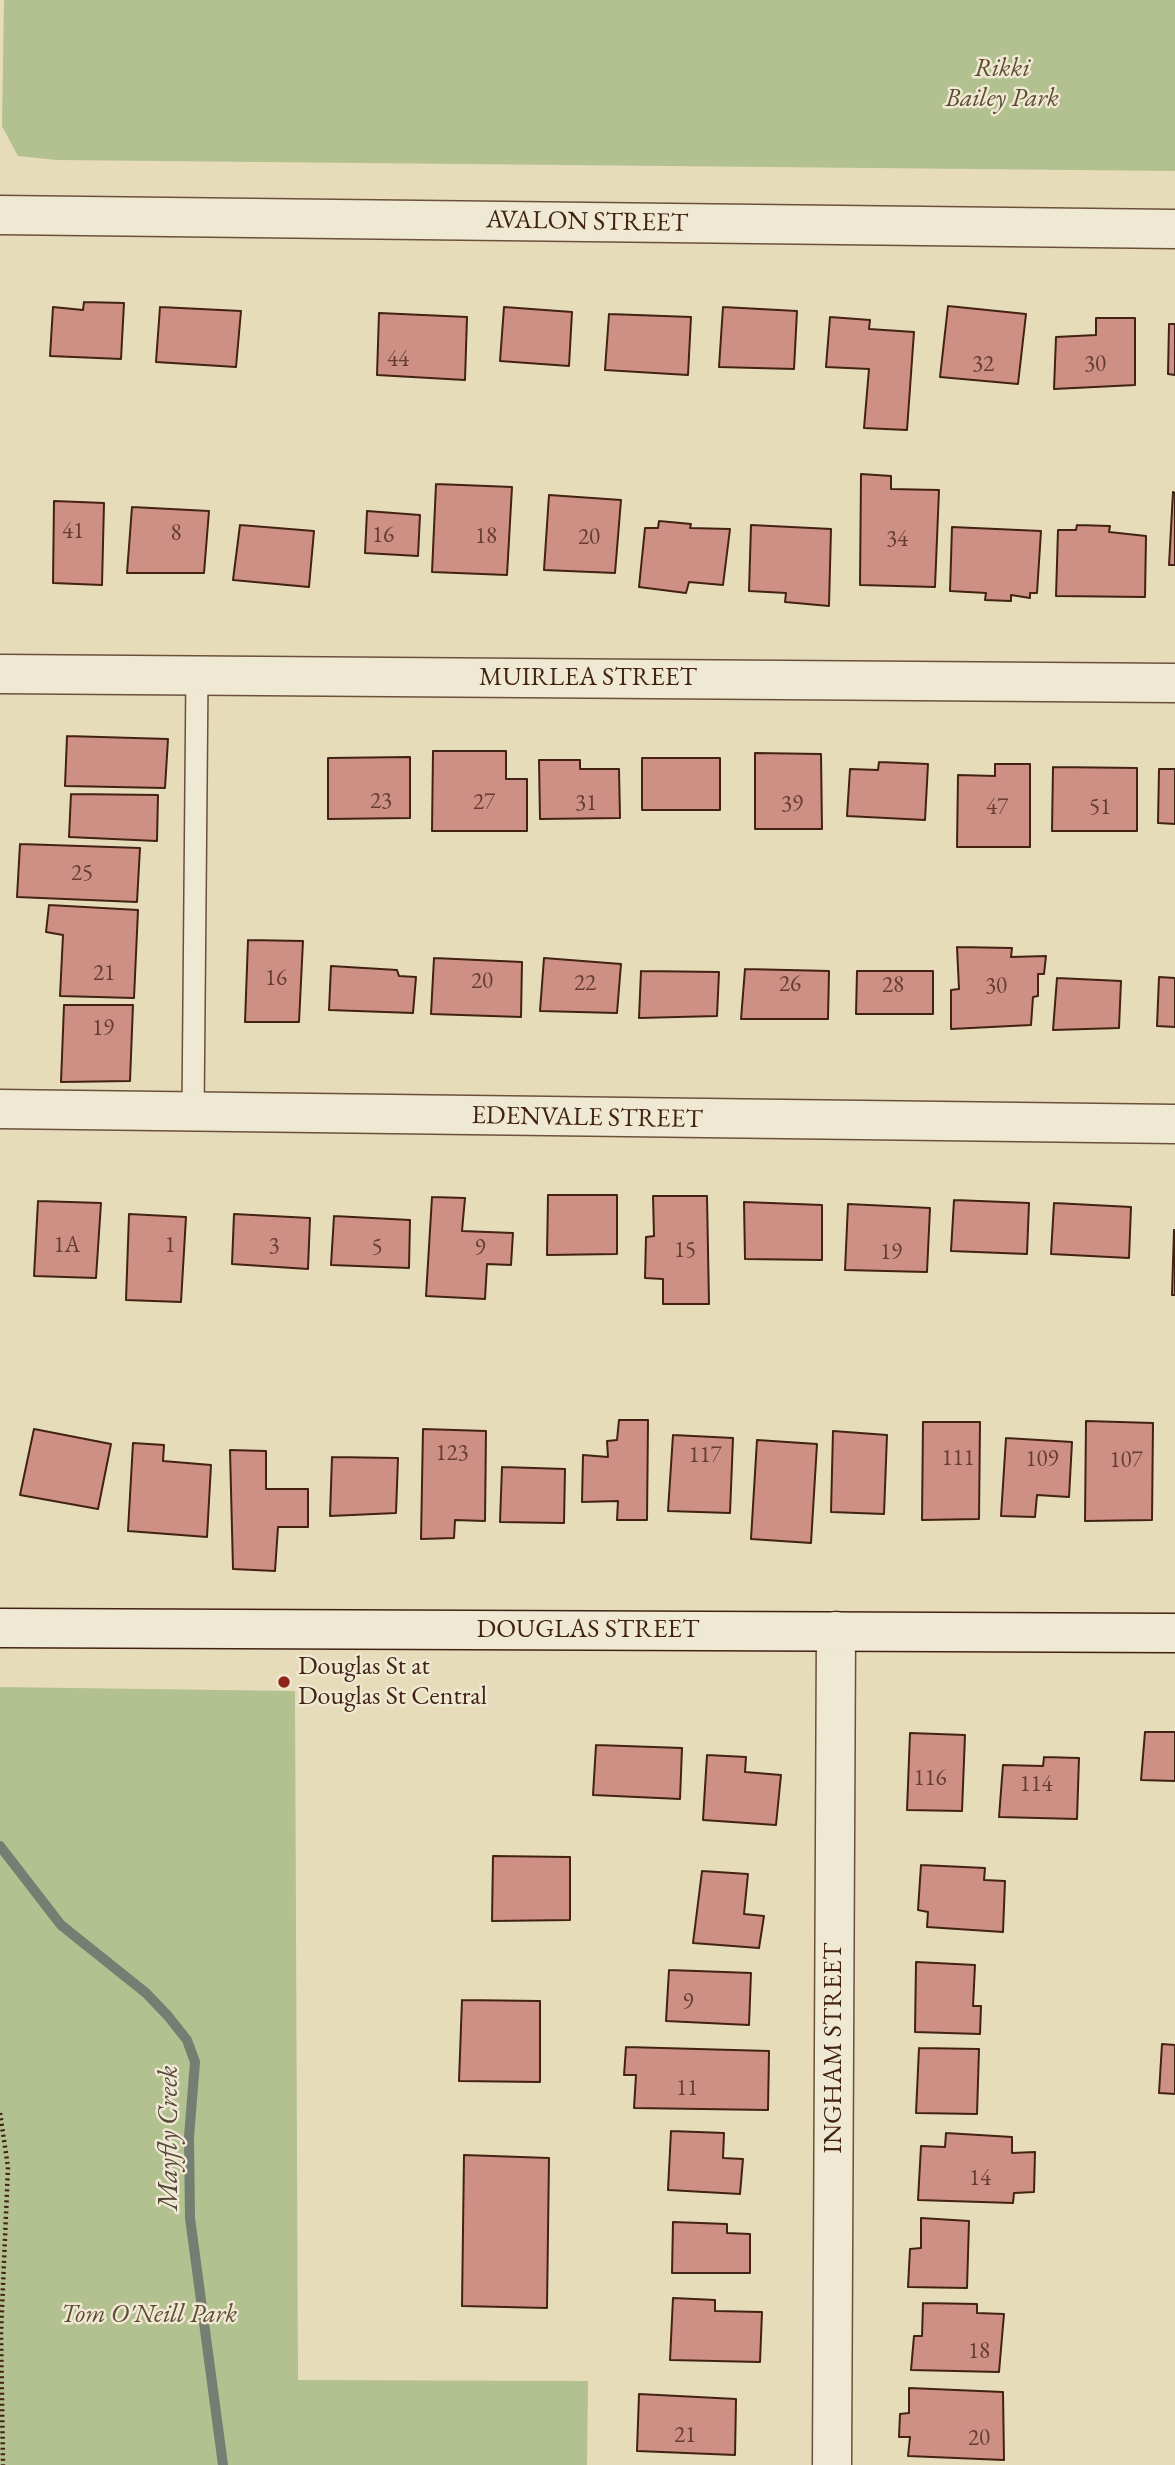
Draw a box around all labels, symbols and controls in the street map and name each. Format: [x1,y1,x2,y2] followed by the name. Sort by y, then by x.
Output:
[945,53,1059,114] park label: Rikki Bailey Park
[486,205,688,239] street label: AVALON STREET
[387,346,409,374] house number: 44
[972,351,994,379] house number: 32
[1084,351,1106,379] house number: 30
[62,518,84,546] house number: 41
[170,520,182,548] house number: 8
[372,522,394,550] house number: 16
[475,523,497,551] house number: 18
[578,524,600,552] house number: 20
[886,526,908,554] house number: 34
[479,662,697,694] street label: MUIRLEA STREET
[370,788,392,816] house number: 23
[473,789,495,817] house number: 27
[575,790,597,818] house number: 31
[781,791,803,819] house number: 39
[986,794,1008,822] house number: 47
[1089,794,1111,822] house number: 51
[71,860,93,888] house number: 25
[93,960,115,988] house number: 21
[265,965,287,993] house number: 16
[471,968,493,996] house number: 20
[574,970,596,998] house number: 22
[779,971,801,999] house number: 26
[882,972,904,1000] house number: 28
[985,973,1007,1001] house number: 30
[92,1015,114,1043] house number: 19
[471,1100,703,1136] street label: EDENVALE STREET
[54,1232,80,1260] house number: 1A
[164,1232,176,1260] house number: 1
[268,1233,280,1261] house number: 3
[371,1234,383,1262] house number: 5
[474,1235,486,1263] house number: 9
[674,1237,696,1265] house number: 15
[880,1239,902,1267] house number: 19
[435,1440,469,1468] house number: 123
[688,1442,722,1470] house number: 117
[941,1445,975,1473] house number: 111
[1025,1446,1059,1474] house number: 109
[1109,1447,1143,1475] house number: 107
[477,1614,699,1646] street label: DOUGLAS STREET
[298,1651,487,1712] place label: Douglas St at Douglas St Central
[276,1674,292,1690] marker: Douglas St at Douglas St Central
[913,1765,947,1793] house number: 116
[1019,1771,1053,1799] house number: 114
[818,1943,850,2153] street label: INGHAM STREET
[682,1989,694,2017] house number: 9
[152,2065,186,2211] water label: Mayfly Creek
[676,2075,698,2103] house number: 11
[969,2165,991,2193] house number: 14
[61,2299,237,2331] park label: Tom O'Neill Park
[968,2338,990,2366] house number: 18
[674,2422,696,2450] house number: 21
[968,2425,990,2453] house number: 20

